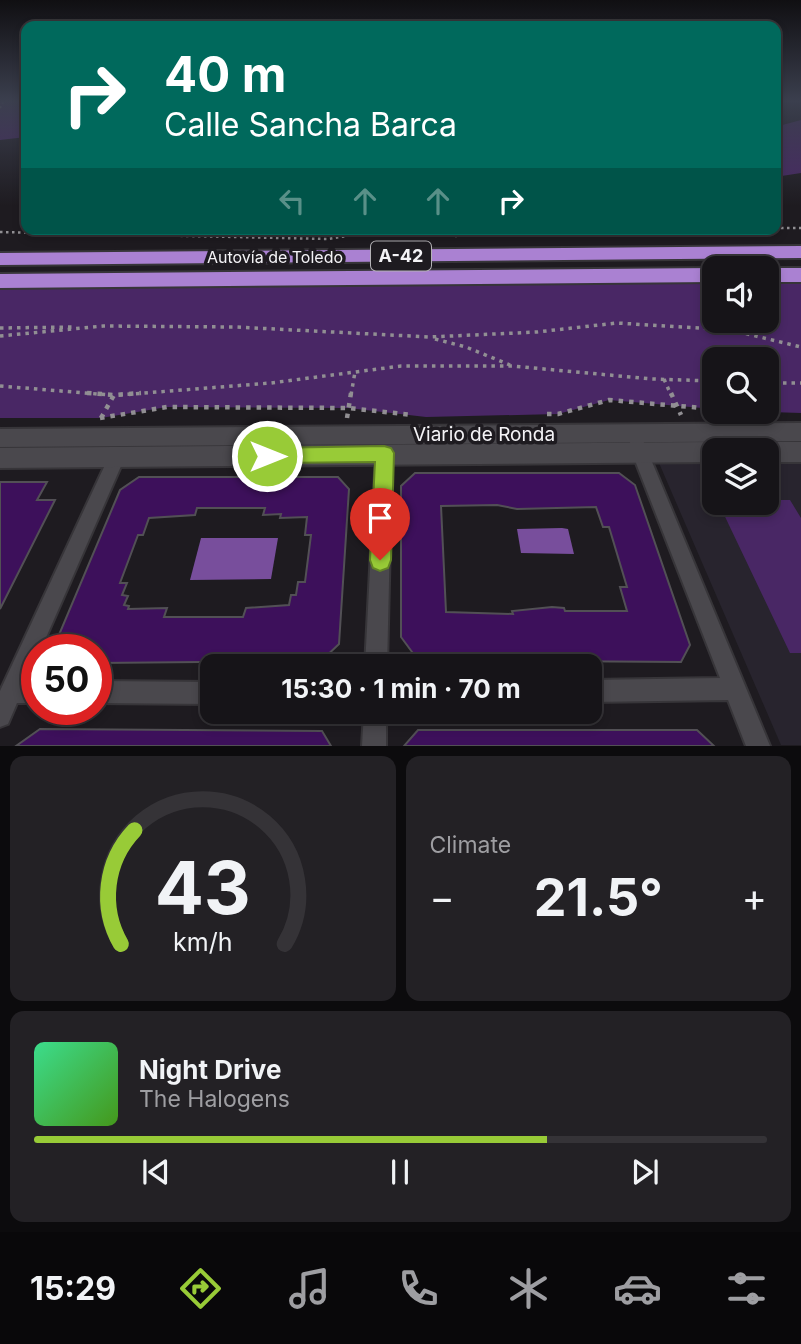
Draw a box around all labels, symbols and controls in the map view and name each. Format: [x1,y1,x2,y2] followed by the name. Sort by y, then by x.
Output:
[164,45,287,104] text: 40 m
[49,49,140,140] icon: right
[164,105,457,144] text: Calle Sancha Barca
[273,182,311,220] icon: left
[346,182,384,220] icon: ahead
[419,182,457,220] icon: ahead
[492,182,530,220] icon: right
[371,242,431,270] road number: A-42
[207,247,343,267] street label: Autovía de Toledo
[702,256,779,515] map controls
[702,256,779,333] button: sound
[702,347,779,424] button: search
[230,419,304,493] position arrow
[413,423,555,446] street label: Viario de Ronda
[702,438,779,515] button: layers
[350,488,410,560] pin
[361,499,399,537] icon: arrive
[21,634,112,725] speed limit sign: 50
[281,673,521,704] text: 15:30 · 1 min · 70 m
[430,831,511,859] text: Climate
[155,844,251,933] text: 43
[534,866,663,929] text: 21.5°
[430,874,455,920] text: −
[742,874,767,920] text: +
[173,927,232,957] text: km/h
[139,1054,281,1085] text: Night Drive
[139,1085,290,1113] text: The Halogens
[137,1153,175,1191] icon: previous
[381,1153,419,1191] icon: pause
[626,1153,664,1191] icon: next
[176,1264,225,1313] icon: directions
[285,1264,334,1313] icon: music
[394,1264,443,1313] icon: phone
[504,1264,553,1313] icon: climate
[613,1264,662,1313] icon: car
[722,1264,771,1313] icon: filters
[30,1269,116,1308] text: 15:29

